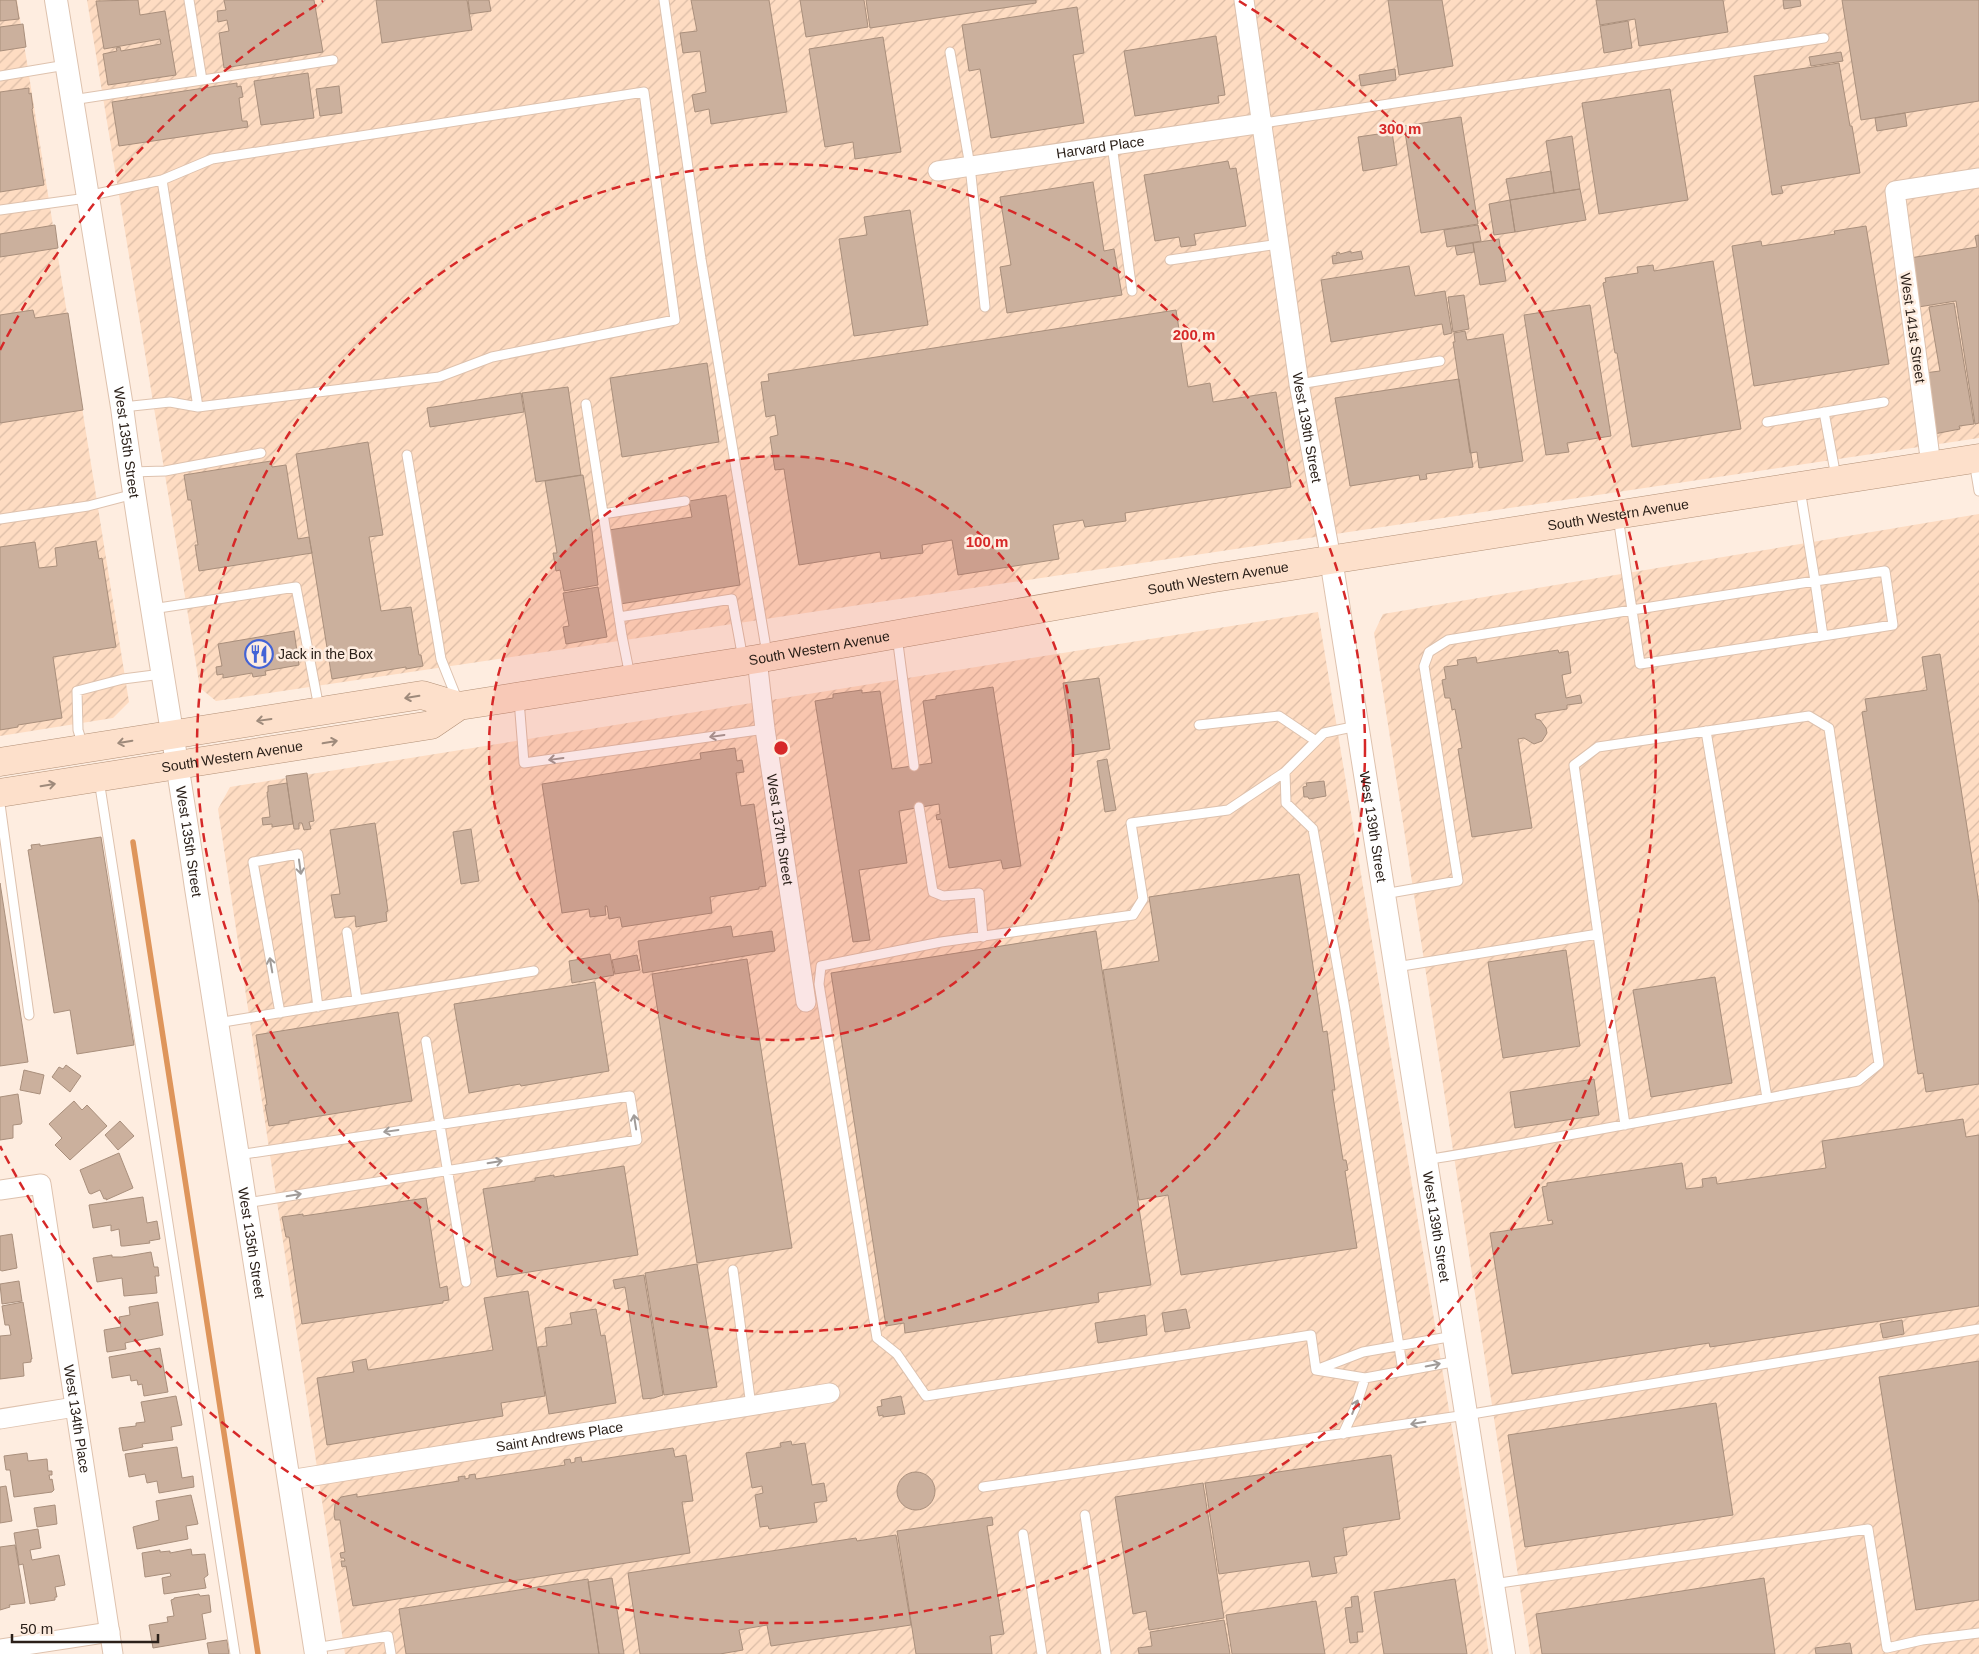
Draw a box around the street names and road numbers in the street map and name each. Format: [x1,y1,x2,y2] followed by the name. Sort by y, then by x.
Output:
[1055,133,1146,161] street label: Harvard Place
[1897,272,1929,384] street label: West 141st Street
[1289,371,1325,484] street label: West 139th Street
[111,386,143,499] street label: West 135th Street
[1546,496,1690,534] street label: South Western Avenue
[1146,558,1290,598] street label: South Western Avenue
[748,628,891,668] street label: South Western Avenue
[160,737,304,775] street label: South Western Avenue
[1357,770,1390,883] street label: West 139th Street
[764,773,796,886] street label: West 137th Street
[173,785,205,898] street label: West 135th Street
[1420,1170,1453,1283] street label: West 139th Street
[235,1186,268,1299] street label: West 135th Street
[61,1363,93,1474] street label: West 134th Place
[495,1418,624,1455] street label: Saint Andrews Place

